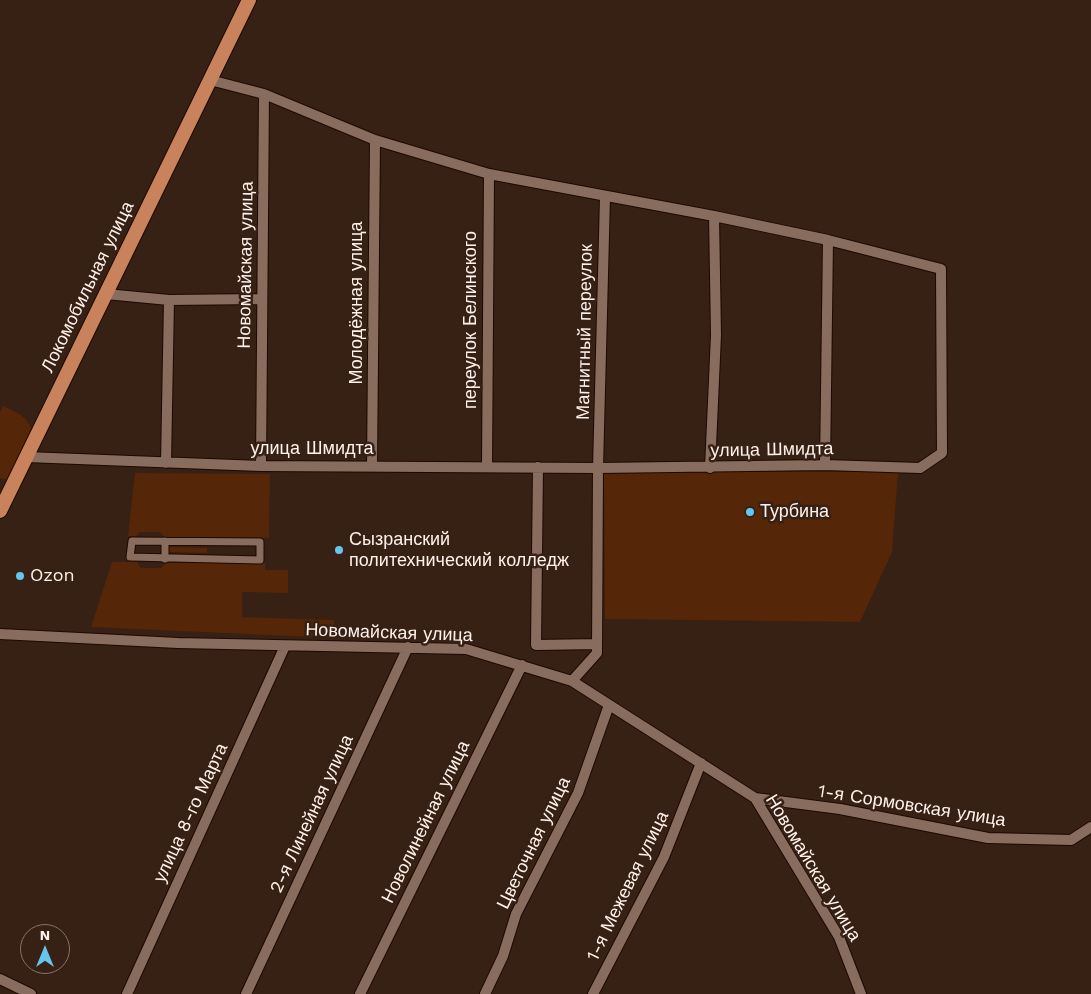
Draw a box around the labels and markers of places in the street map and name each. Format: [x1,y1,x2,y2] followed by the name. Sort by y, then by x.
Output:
[760,501,829,523] place label: Турбина
[744,506,756,518] marker: Турбина
[349,529,569,572] place label: Сызранский политехнический колледж
[333,544,345,556] marker: Сызранский политехнический колледж
[30,565,75,587] place label: Ozon
[14,570,26,582] marker: Ozon

